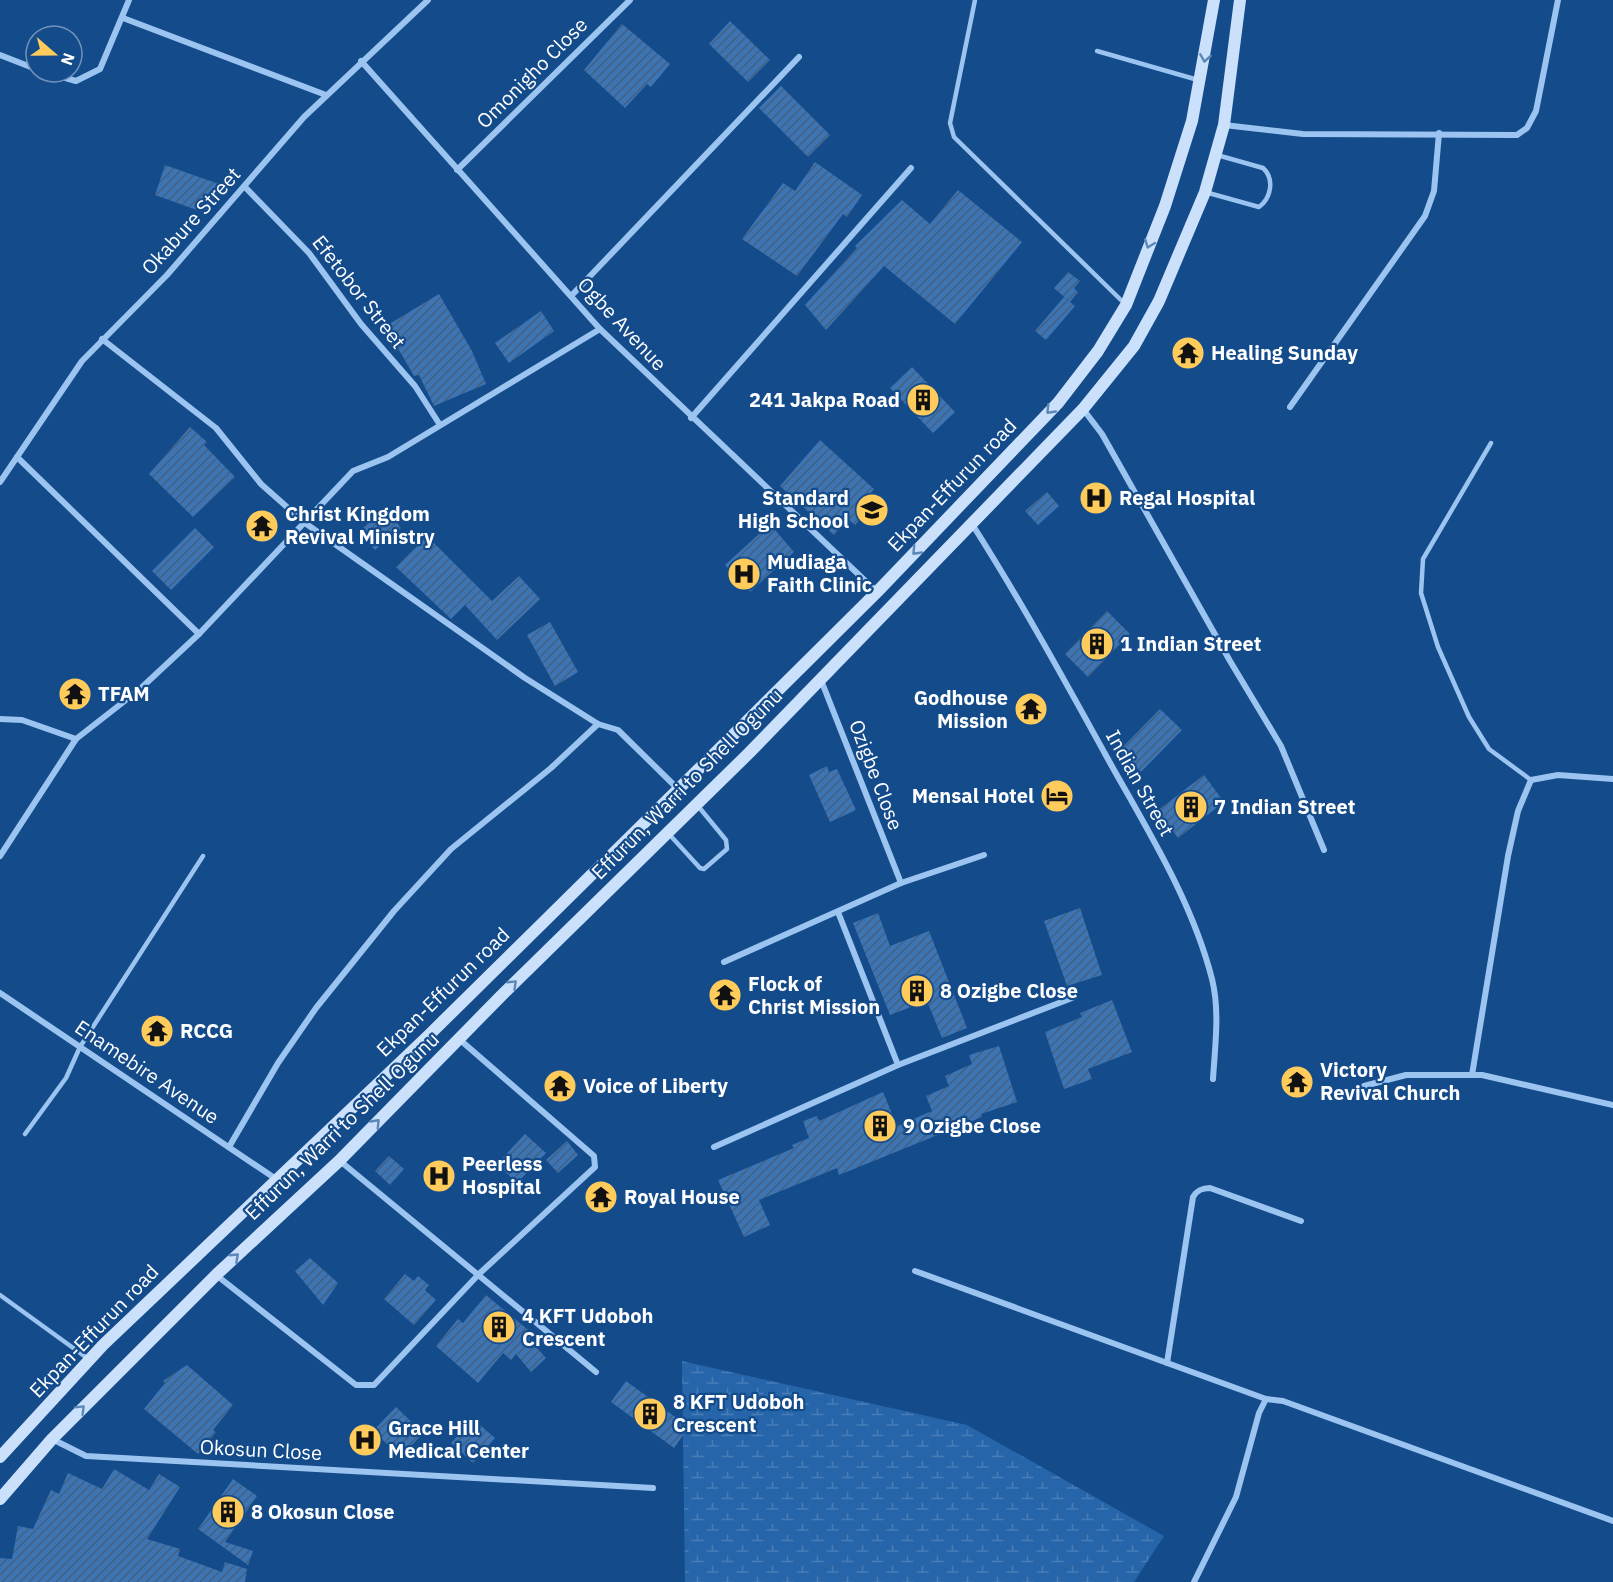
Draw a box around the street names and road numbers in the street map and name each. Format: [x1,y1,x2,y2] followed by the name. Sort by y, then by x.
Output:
[470,11,593,134] street label: Omonigho Close
[135,161,246,280] street label: Okabure Street
[307,229,412,354] street label: Efetobor Street
[572,271,673,376] street label: Ogbe Avenue
[881,412,1022,557] street label: Ekpan-Effurun road
[585,682,788,885] street label: Effurun, Warri to Shell Ogunu
[843,716,910,834] street label: Ozigbe Close
[1100,725,1181,841] street label: Indian Street
[370,921,515,1062] street label: Ekpan-Effurun road
[70,1013,225,1130] street label: Enamebire Avenue
[239,1026,445,1226] street label: Effurun, Warri to Shell Ogunu
[23,1258,164,1403] street label: Ekpan-Effurun road
[199,1433,323,1466] street label: Okosun Close

